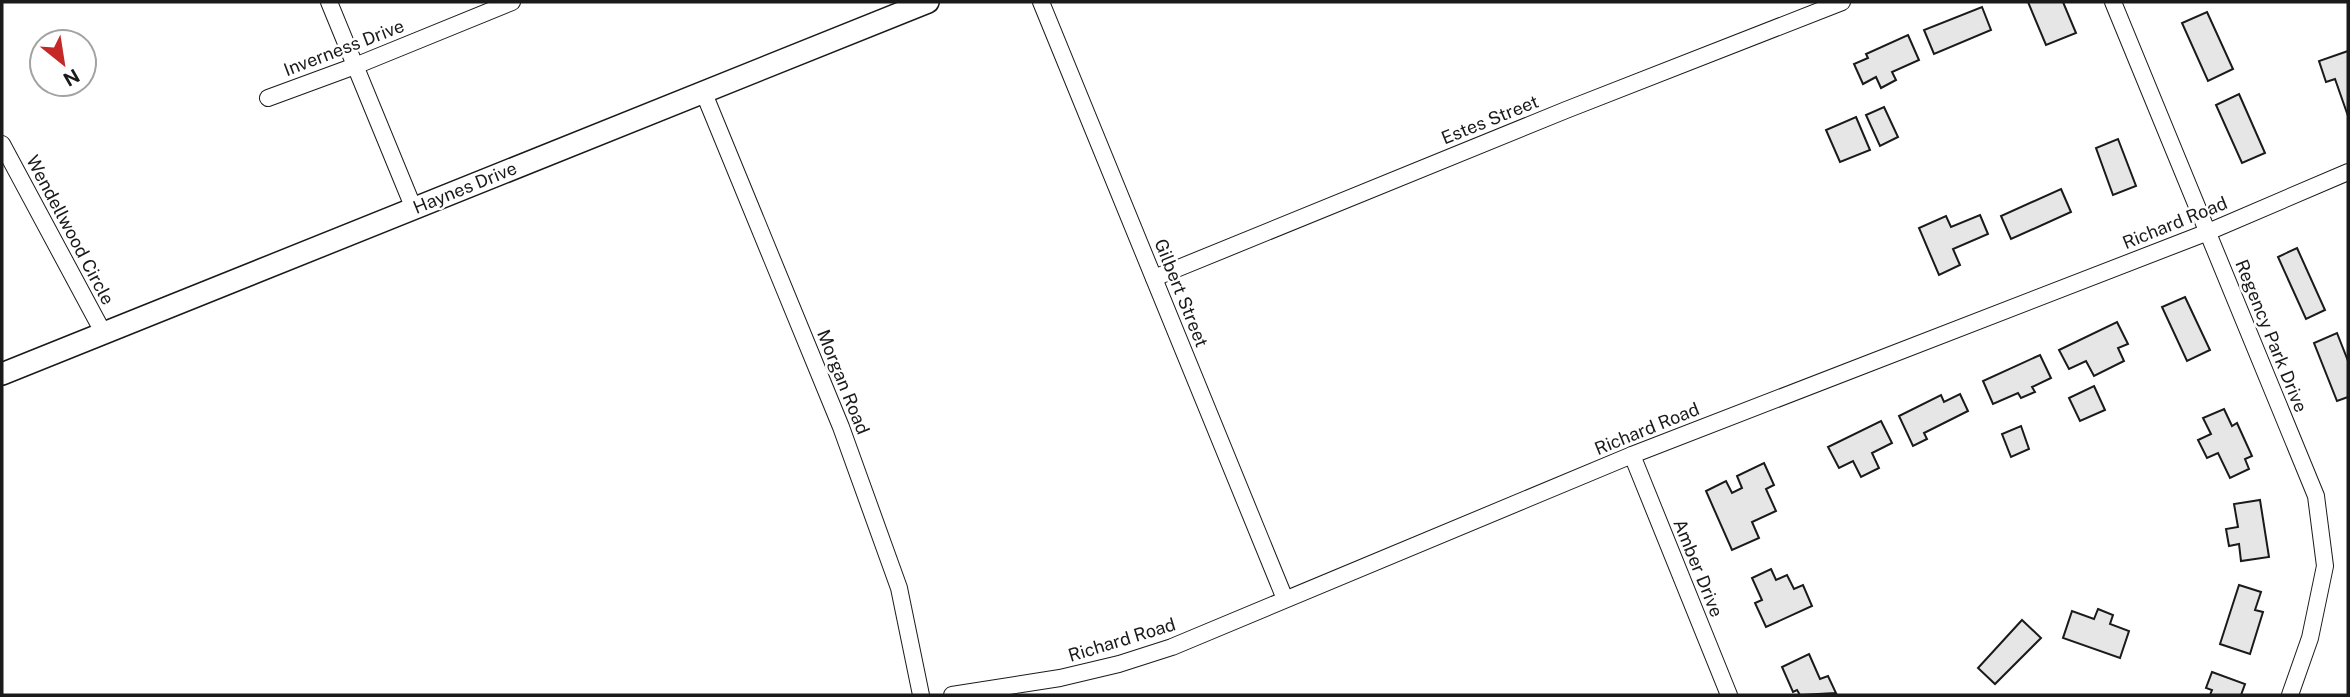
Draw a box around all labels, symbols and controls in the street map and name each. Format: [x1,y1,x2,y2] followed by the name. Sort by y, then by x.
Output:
[281,15,407,80] street label: Inverness Drive
[28,28,98,98] north arrow
[60,64,83,91] text: N
[1438,91,1541,149] street label: Estes Street
[22,151,119,308] street label: Wendellwood Circle
[410,157,520,218] street label: Haynes Drive
[2119,192,2230,253] street label: Richard Road
[1150,236,1213,350] street label: Gilbert Street
[2231,256,2312,415] street label: Regency Park Drive
[813,326,874,437] street label: Morgan Road
[1591,398,1702,459] street label: Richard Road
[1669,516,1728,620] street label: Amber Drive
[1066,613,1178,666] street label: Richard Road

